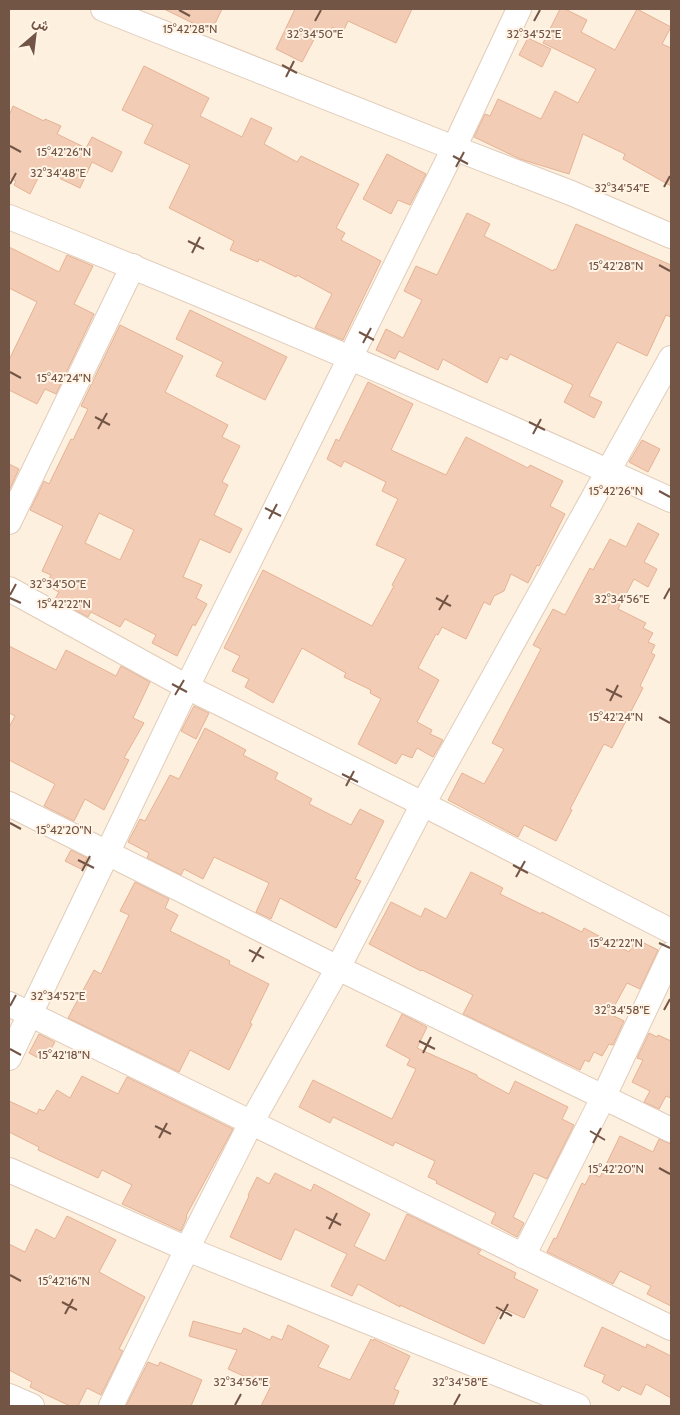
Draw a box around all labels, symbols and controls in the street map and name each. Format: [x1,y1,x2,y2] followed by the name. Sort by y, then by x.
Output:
[10,10,60,60] north arrow
[29,12,53,35] text: ش
[163,21,217,36] text: 15°42'28"N
[286,26,344,41] text: 32°34'50"E
[507,26,562,41] text: 32°34'52"E
[37,144,91,159] text: 15°42'26"N
[30,165,86,180] text: 32°34'48"E
[594,180,650,195] text: 32°34'54"E
[589,258,643,273] text: 15°42'28"N
[37,370,91,385] text: 15°42'24"N
[589,483,643,498] text: 15°42'26"N
[29,576,87,591] text: 32°34'50"E
[594,591,650,606] text: 32°34'56"E
[37,596,91,611] text: 15°42'22"N
[589,709,643,724] text: 15°42'24"N
[36,822,92,837] text: 15°42'20"N
[589,935,643,950] text: 15°42'22"N
[31,988,86,1003] text: 32°34'52"E
[594,1002,650,1017] text: 32°34'58"E
[38,1047,90,1062] text: 15°42'18"N
[588,1161,644,1176] text: 15°42'20"N
[38,1273,90,1288] text: 15°42'16"N
[213,1374,269,1389] text: 32°34'56"E
[432,1374,488,1389] text: 32°34'58"E

